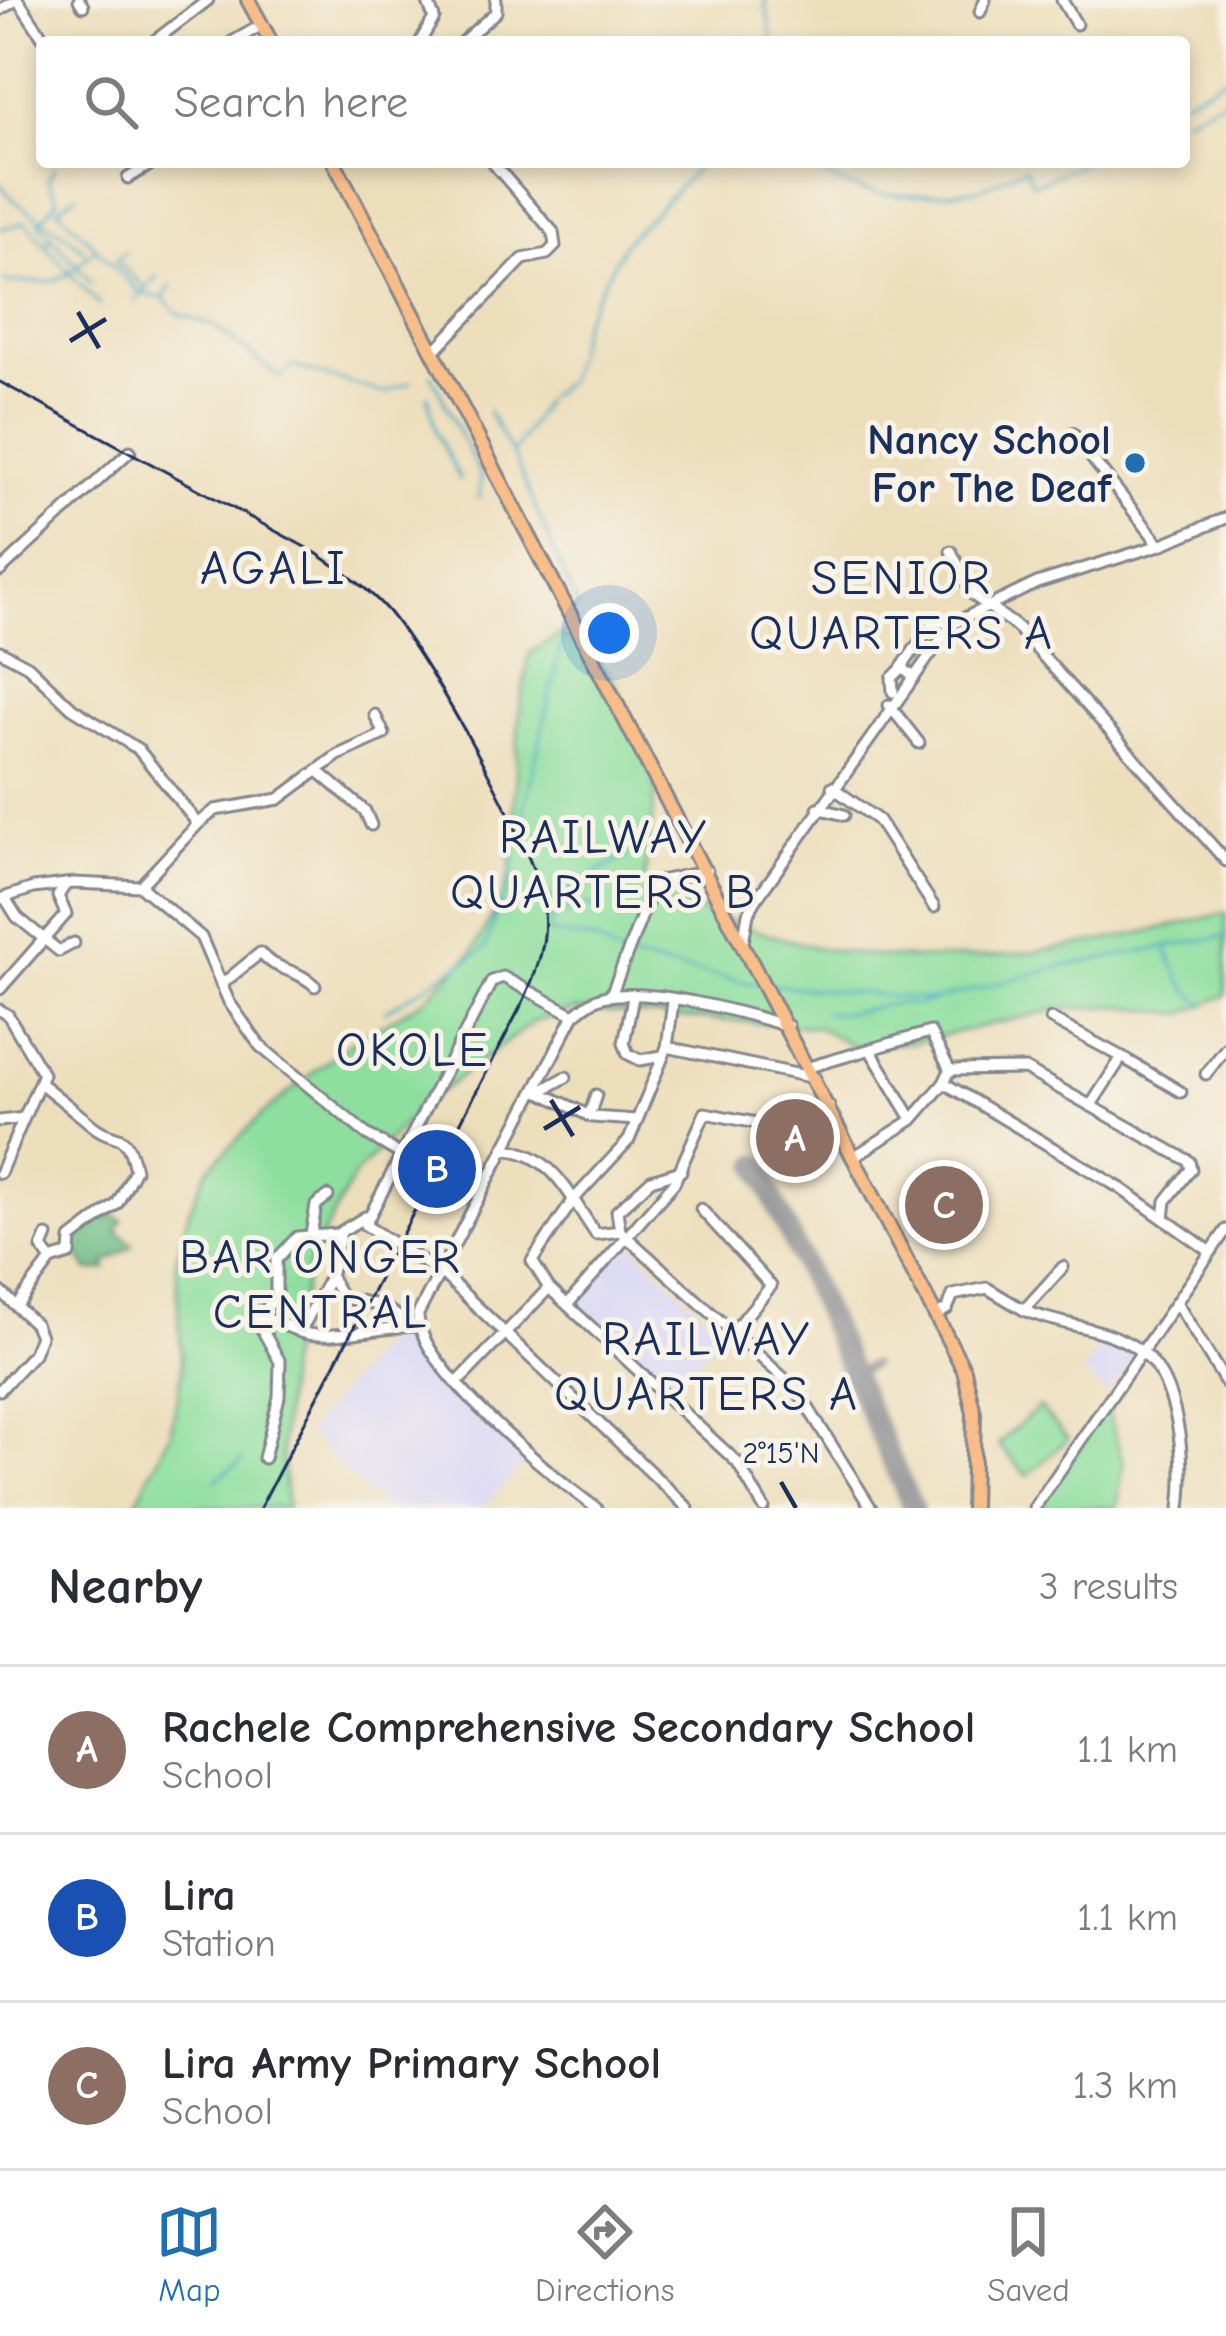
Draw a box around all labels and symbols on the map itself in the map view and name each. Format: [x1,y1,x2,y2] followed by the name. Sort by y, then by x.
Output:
[867,416,1113,513] place label: Nancy School For The Deaf
[1122,450,1148,476] marker: Nancy School For The Deaf
[200,541,348,596] district label: AGALI
[749,551,1055,661] district label: SENIOR QUARTERS A
[579,603,639,663] your location
[450,810,758,920] district label: RAILWAY QUARTERS B
[336,1023,490,1078] district label: OKOLE
[756,1093,834,1183] pin: A
[398,1124,476,1214] pin: B
[905,1160,983,1250] pin: C
[179,1230,463,1340] district label: BAR ONGER CENTRAL
[554,1312,860,1422] district label: RAILWAY QUARTERS A
[743,1436,819,1471] text: 2°15'N

